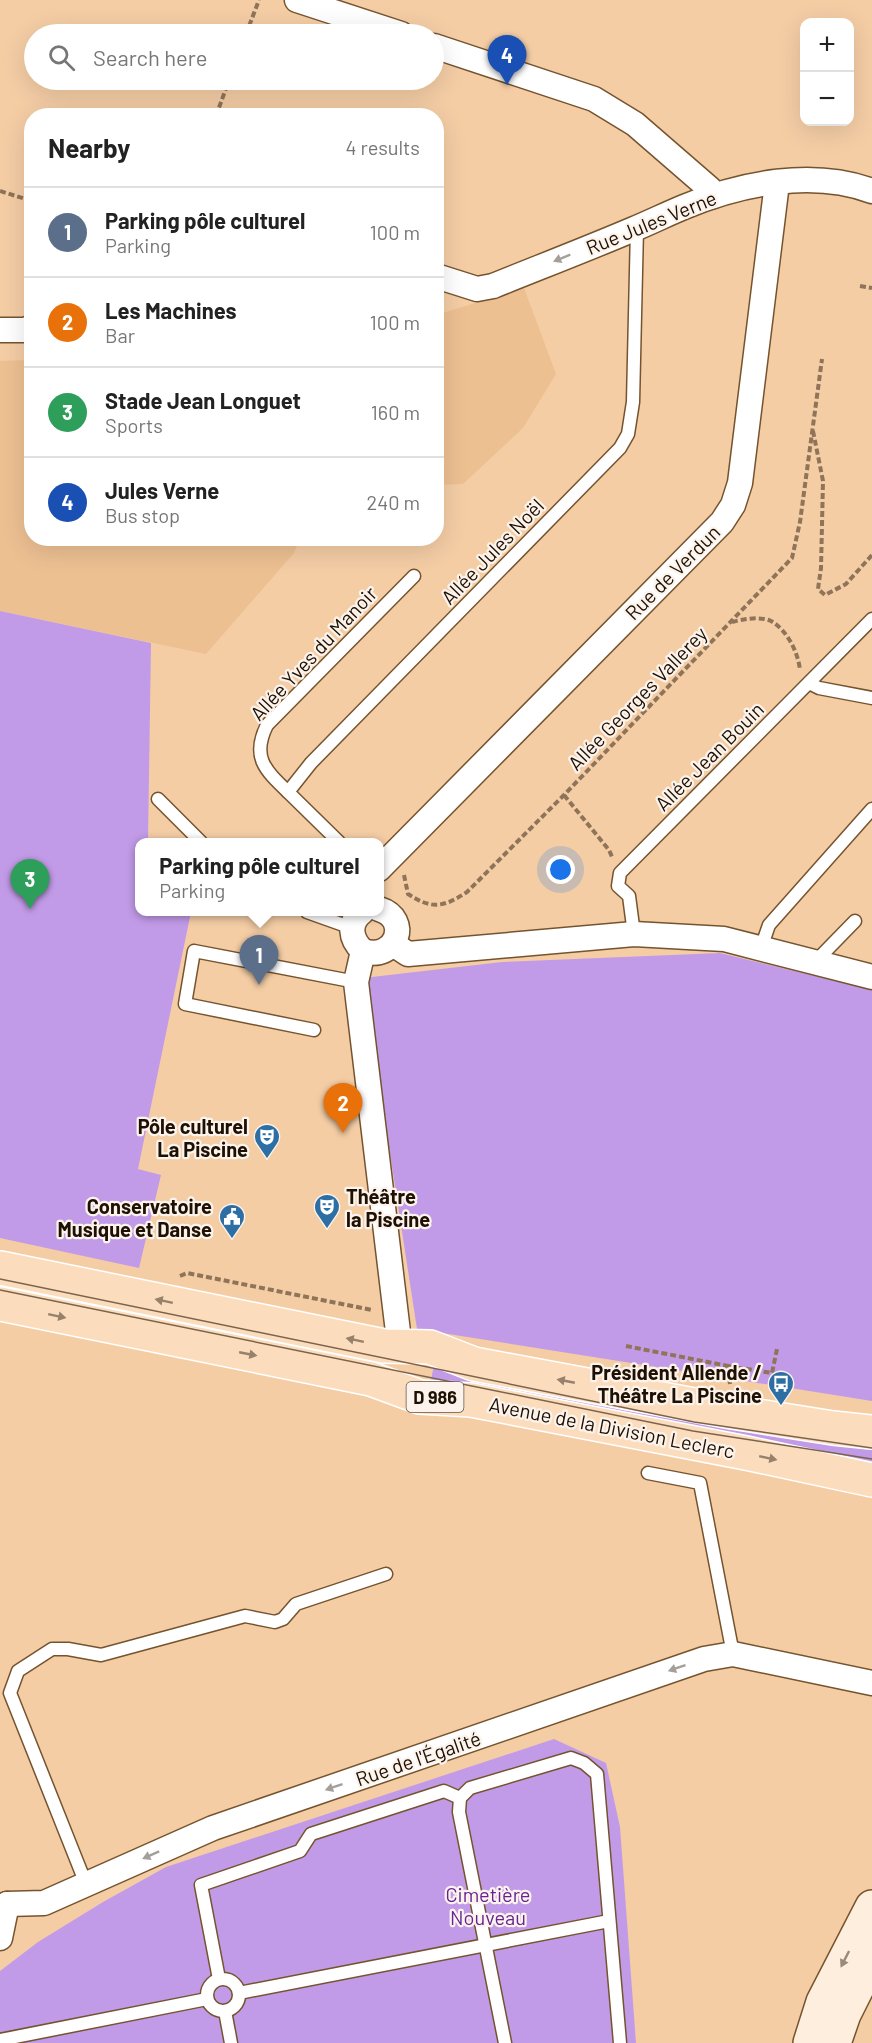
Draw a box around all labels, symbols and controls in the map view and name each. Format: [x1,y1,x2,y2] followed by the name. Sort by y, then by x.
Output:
[800,18,854,126] map controls
[800,18,854,72] button: +
[24,24,444,90] search box
[488,36,526,85] pin: 4
[45,41,78,74] icon: search
[93,44,207,70] text: Search here
[800,72,854,126] button: −
[48,132,130,163] text: Nearby
[345,135,420,159] text: 4 results
[582,185,720,259] street label: Rue Jules Verne
[105,207,305,233] text: Parking pôle culturel
[64,220,71,244] text: 1
[370,220,420,244] text: 100 m
[105,233,171,257] text: Parking
[553,254,571,263] one-way arrow
[105,297,237,323] text: Les Machines
[62,310,73,334] text: 2
[370,310,420,334] text: 100 m
[105,323,135,347] text: Bar
[105,387,301,413] text: Stade Jean Longuet
[62,400,73,424] text: 3
[371,400,420,424] text: 160 m
[105,413,163,437] text: Sports
[105,477,219,503] text: Jules Verne
[61,490,74,514] text: 4
[366,490,420,514] text: 240 m
[436,493,548,609] street label: Allée Jules Noël
[105,503,180,527] text: Bus stop
[620,520,724,624] street label: Rue de Verdun
[245,581,381,725] street label: Allée Yves du Manoir
[562,621,712,775] street label: Allée Georges Vallerey
[650,697,768,815] street label: Allée Jean Bouin
[135,838,384,916] popup
[159,852,360,878] text: Parking pôle culturel
[546,855,575,884] your location
[10,860,50,909] pin: 3
[159,878,225,902] text: Parking
[240,936,278,985] pin: 1
[324,1084,362,1133] pin: 2
[138,1114,248,1161] place label: Pôle culturel La Piscine
[252,1122,282,1160] theatre icon: Pôle culturel La Piscine
[346,1184,430,1231] place label: Théâtre la Piscine
[312,1192,342,1230] theatre icon: Théâtre la Piscine
[57,1194,212,1241] place label: Conservatoire Musique et Danse
[217,1202,247,1240] public building icon: Conservatoire Musique et Danse
[155,1295,173,1305] one-way arrow
[48,1312,67,1321] one-way arrow
[345,1335,364,1344] one-way arrow
[239,1350,258,1359] one-way arrow
[591,1360,762,1407] place label: Président Allende / Théâtre La Piscine
[766,1369,796,1407] bus stop icon: Président Allende / Théâtre La Piscine
[556,1376,575,1385] one-way arrow
[406,1382,464,1412] road number: D 986
[487,1391,737,1463] street label: Avenue de la Division Leclerc
[759,1454,778,1463] one-way arrow
[668,1664,686,1674] one-way arrow
[352,1725,484,1791] street label: Rue de l'Égalité
[325,1782,343,1792] one-way arrow
[142,1850,160,1860] one-way arrow
[445,1882,531,1929] park label: Cimetière Nouveau
[840,1951,850,1968] one-way arrow

